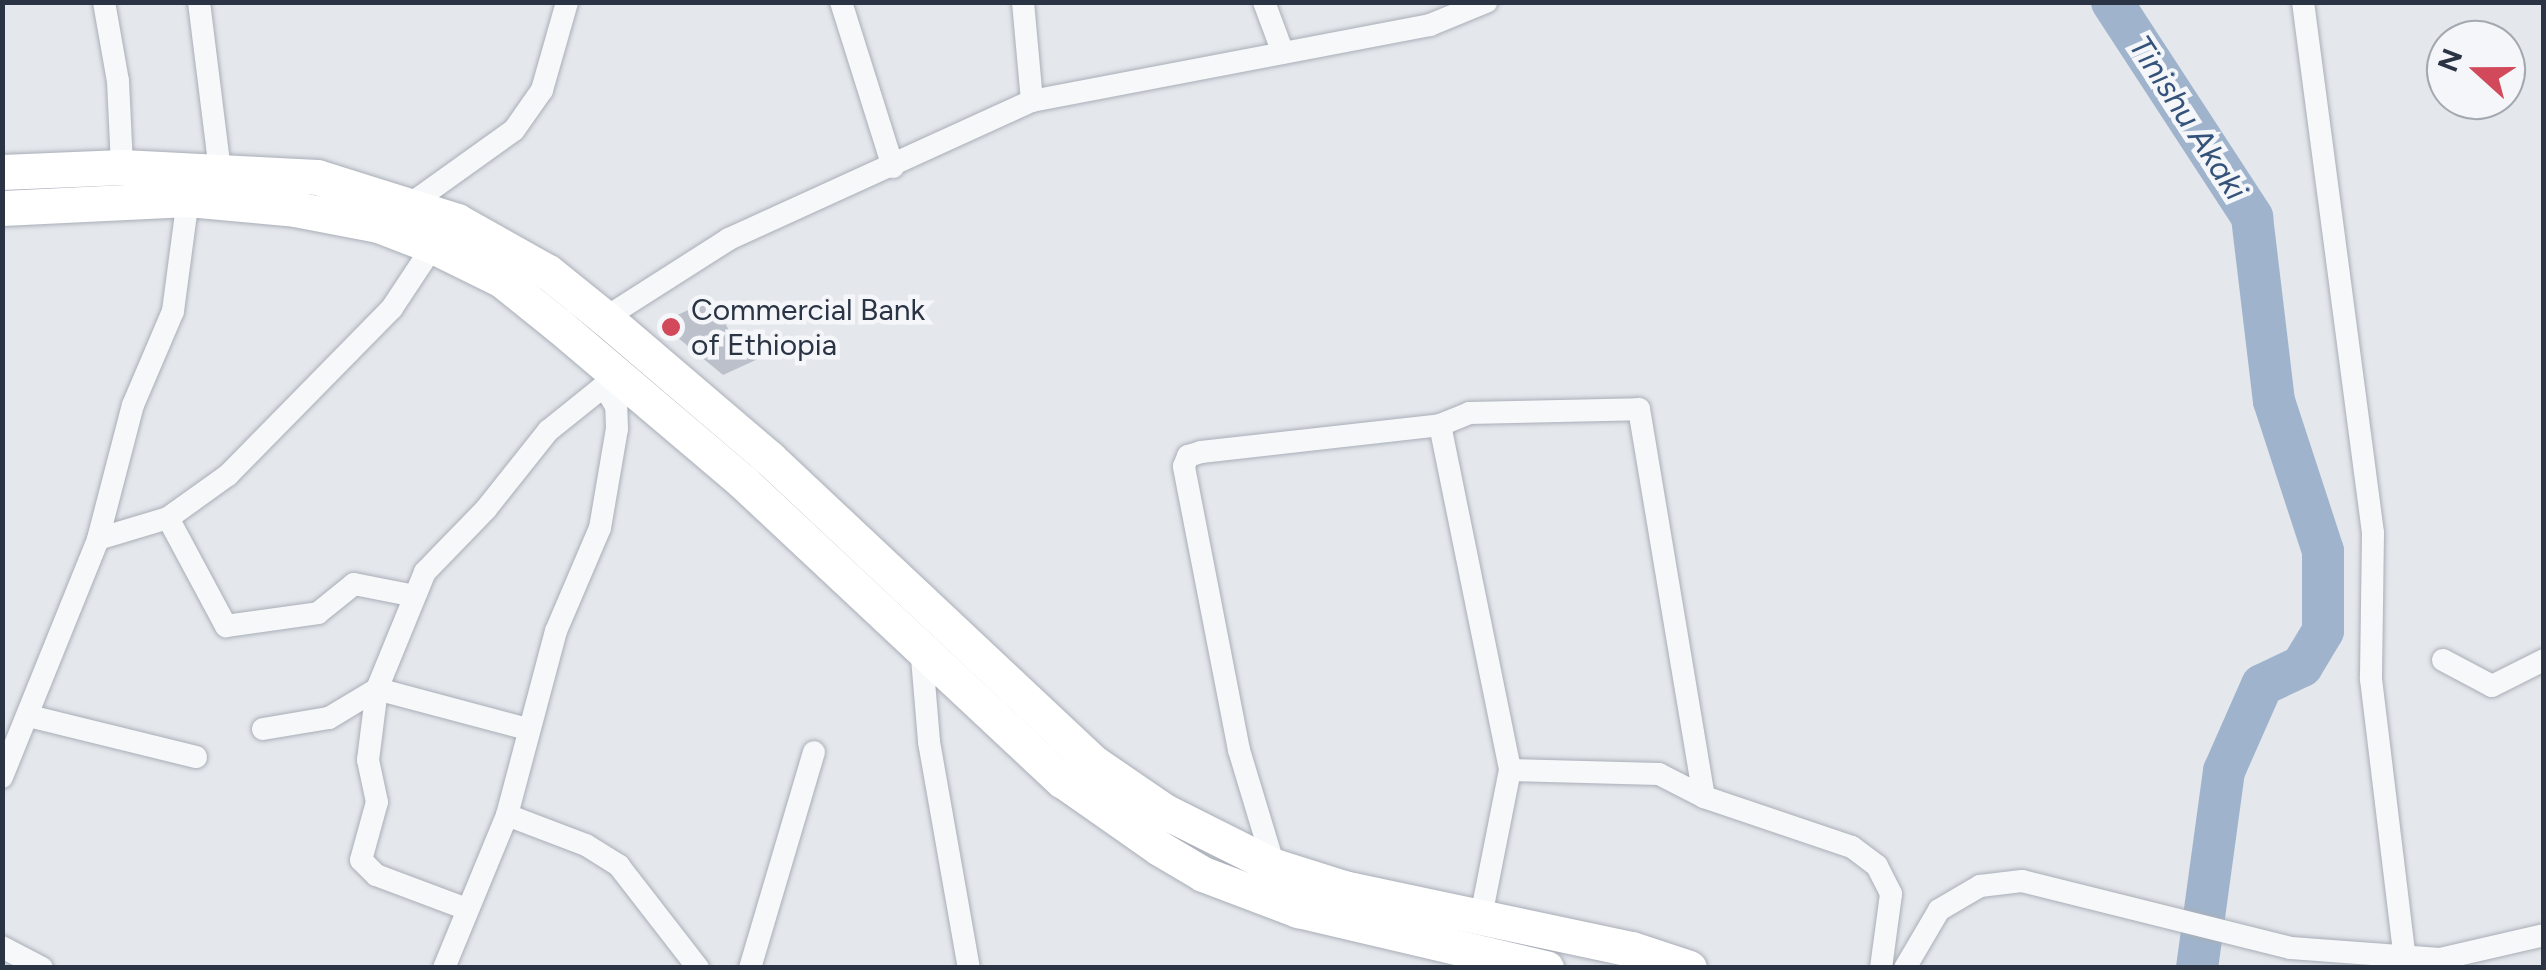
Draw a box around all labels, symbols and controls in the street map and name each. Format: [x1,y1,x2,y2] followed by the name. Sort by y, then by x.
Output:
[2426,20,2526,120] north arrow
[2121,29,2255,207] water label: Tinishu Akaki
[2430,44,2470,76] text: N
[691,292,925,362] place label: Commercial Bank of Ethiopia
[660,316,682,338] marker: Commercial Bank of Ethiopia

